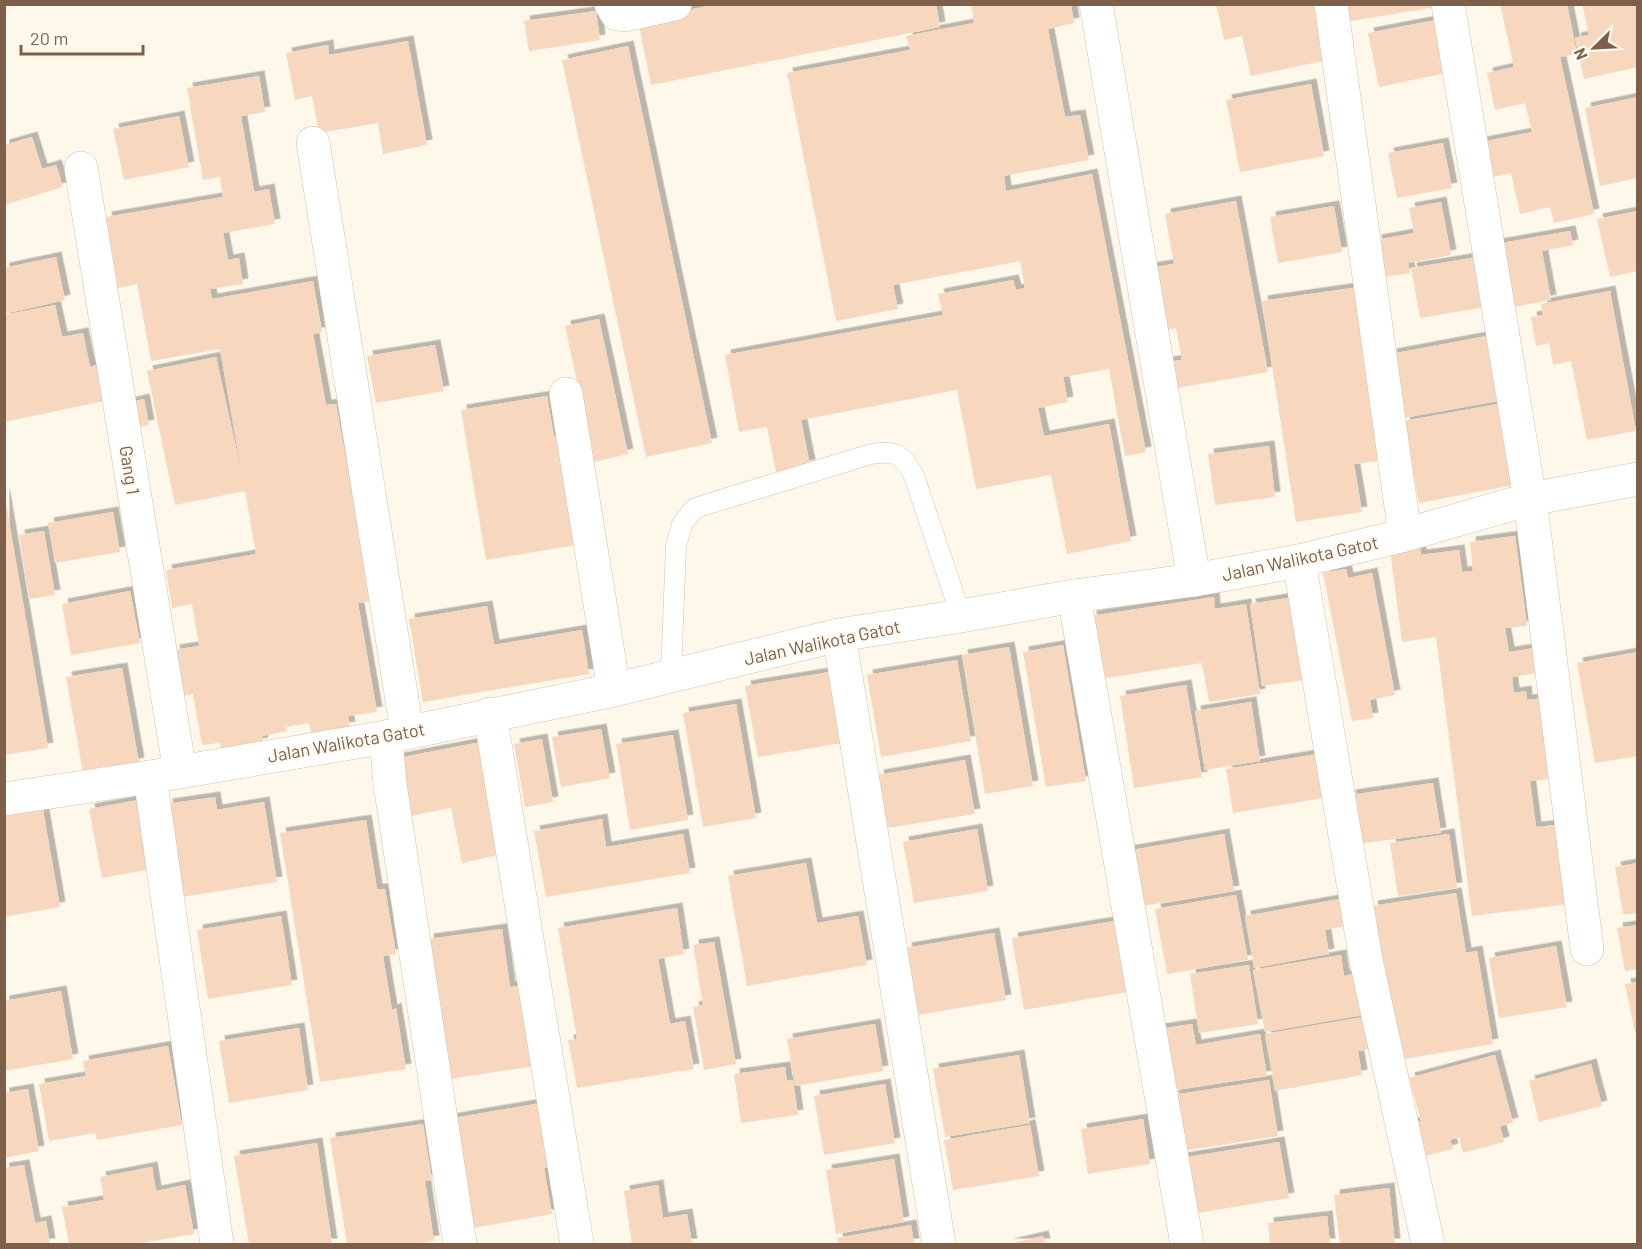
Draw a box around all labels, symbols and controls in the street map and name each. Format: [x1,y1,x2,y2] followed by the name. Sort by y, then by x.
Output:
[21,18,142,56] scale bar
[1564,18,1624,78] north arrow
[30,27,68,49] text: 20 m
[1569,46,1591,63] text: N
[115,444,145,496] street label: Gang 1
[1220,531,1380,585] street label: Jalan Walikota Gatot
[742,615,902,669] street label: Jalan Walikota Gatot
[266,717,426,767] street label: Jalan Walikota Gatot

